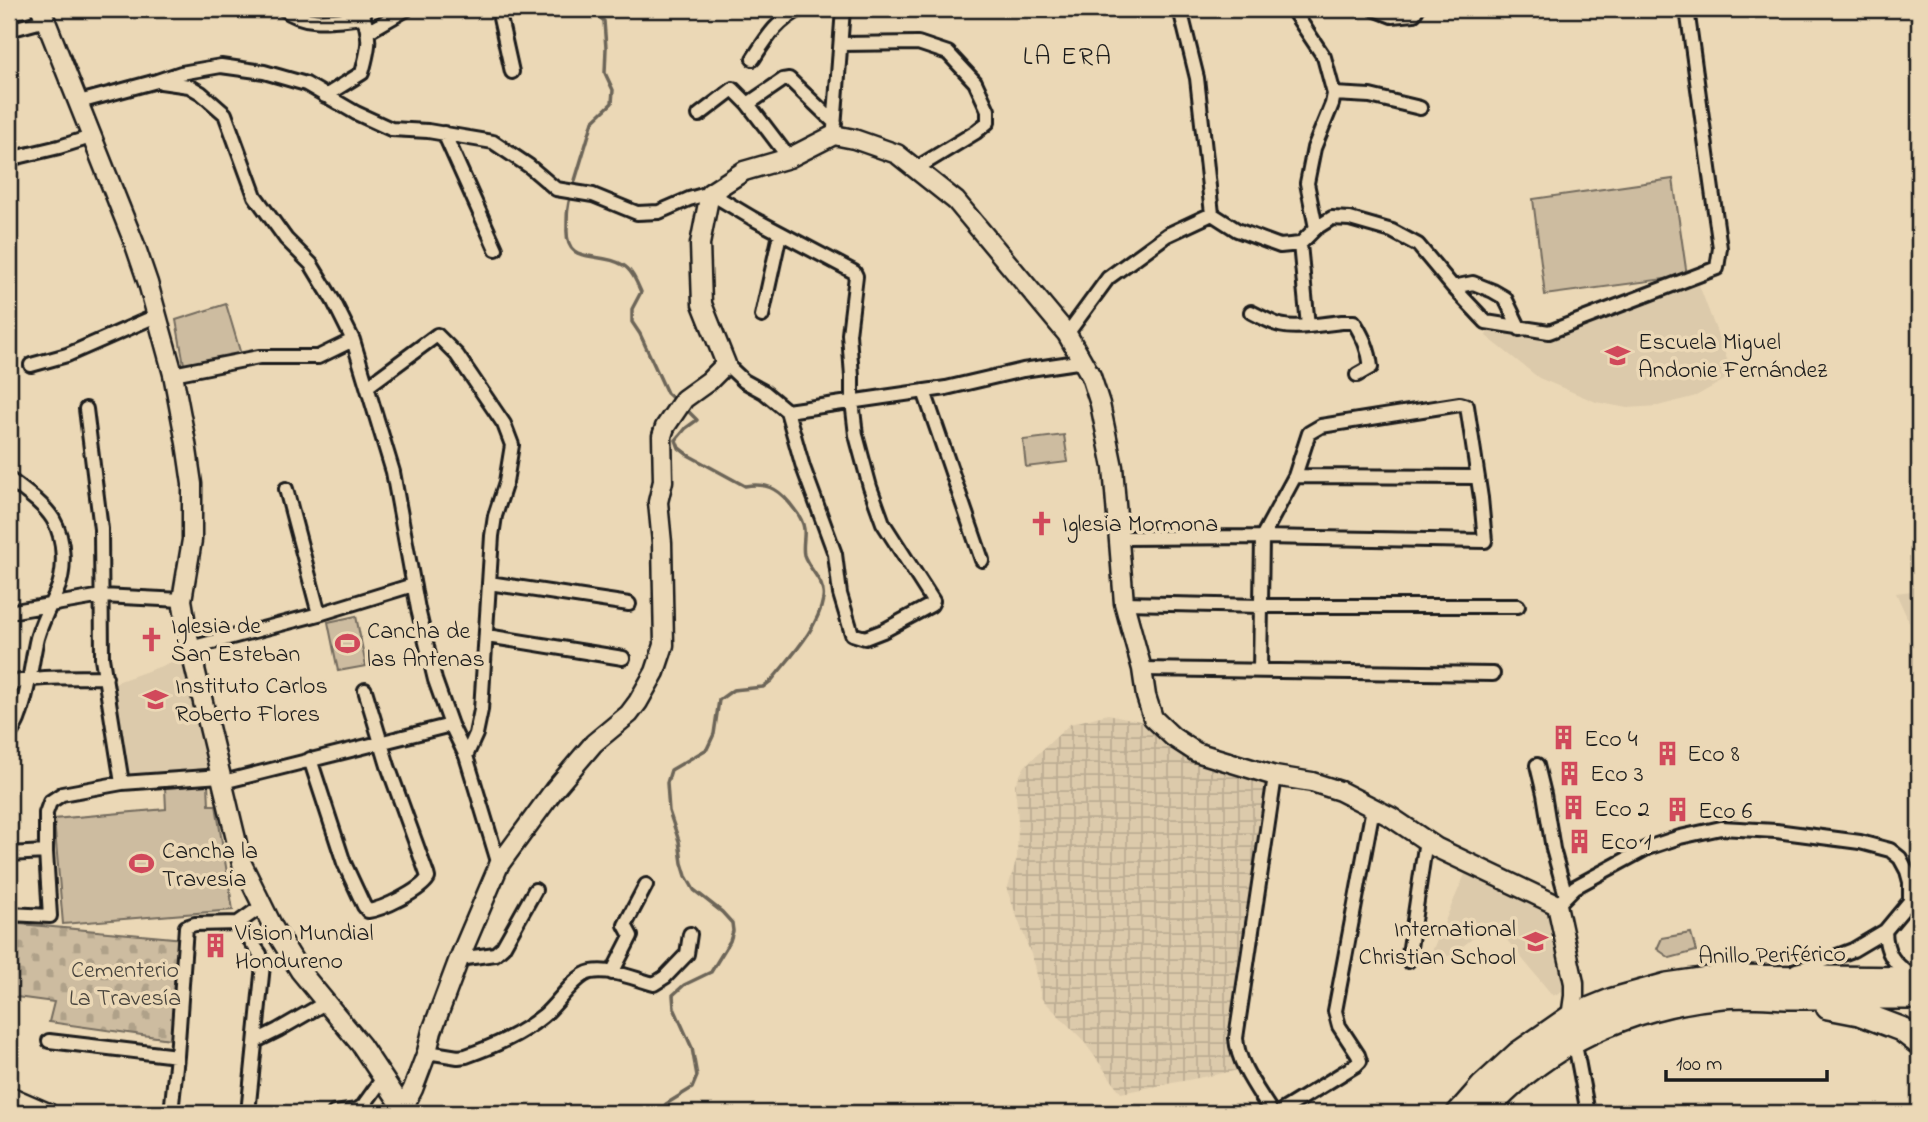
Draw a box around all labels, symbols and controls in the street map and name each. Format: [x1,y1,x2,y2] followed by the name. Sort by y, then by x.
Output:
[1023,39,1113,77] district label: LA ERA
[1638,326,1828,389] place label: Escuela Miguel Andonie Fernández
[1604,341,1632,369] school or university icon: Escuela Miguel Andonie Fernández
[1062,508,1218,543] place label: Iglesia Mormona
[1028,509,1056,537] church icon: Iglesia Mormona
[171,610,300,673] place label: Iglesia de San Esteban
[367,615,485,678] place label: Cancha de las Antenas
[137,625,165,653] church icon: Iglesia de San Esteban
[333,630,361,658] sports icon: Cancha de las Antenas
[175,670,328,733] place label: Instituto Carlos Roberto Flores
[141,685,169,713] school or university icon: Instituto Carlos Roberto Flores
[1584,723,1638,758] place label: Eco 4
[1550,724,1578,752] building icon: Eco 4
[1687,738,1740,773] place label: Eco 8
[1653,739,1681,767] building icon: Eco 8
[1590,758,1644,793] place label: Eco 3
[1556,759,1584,787] building icon: Eco 3
[1594,793,1650,828] place label: Eco 2
[1560,794,1588,822] building icon: Eco 2
[1698,795,1753,830] place label: Eco 6
[1664,796,1692,824] building icon: Eco 6
[1600,826,1652,861] place label: Eco 1
[1566,827,1594,855] building icon: Eco 1
[162,835,258,898] place label: Cancha la Travesia
[128,850,156,878] sports icon: Cancha la Travesia
[1359,913,1516,976] place label: International Christian School
[234,917,374,980] place label: Vision Mundial Hondureno
[1522,928,1550,956] school or university icon: International Christian School
[201,932,229,960] building icon: Vision Mundial Hondureno
[1698,938,1846,975] street label: Anillo Periférico
[69,954,181,1017] park label: Cementerio La Travesía
[1666,1038,1826,1082] scale bar
[1676,1050,1722,1080] text: 100 m

